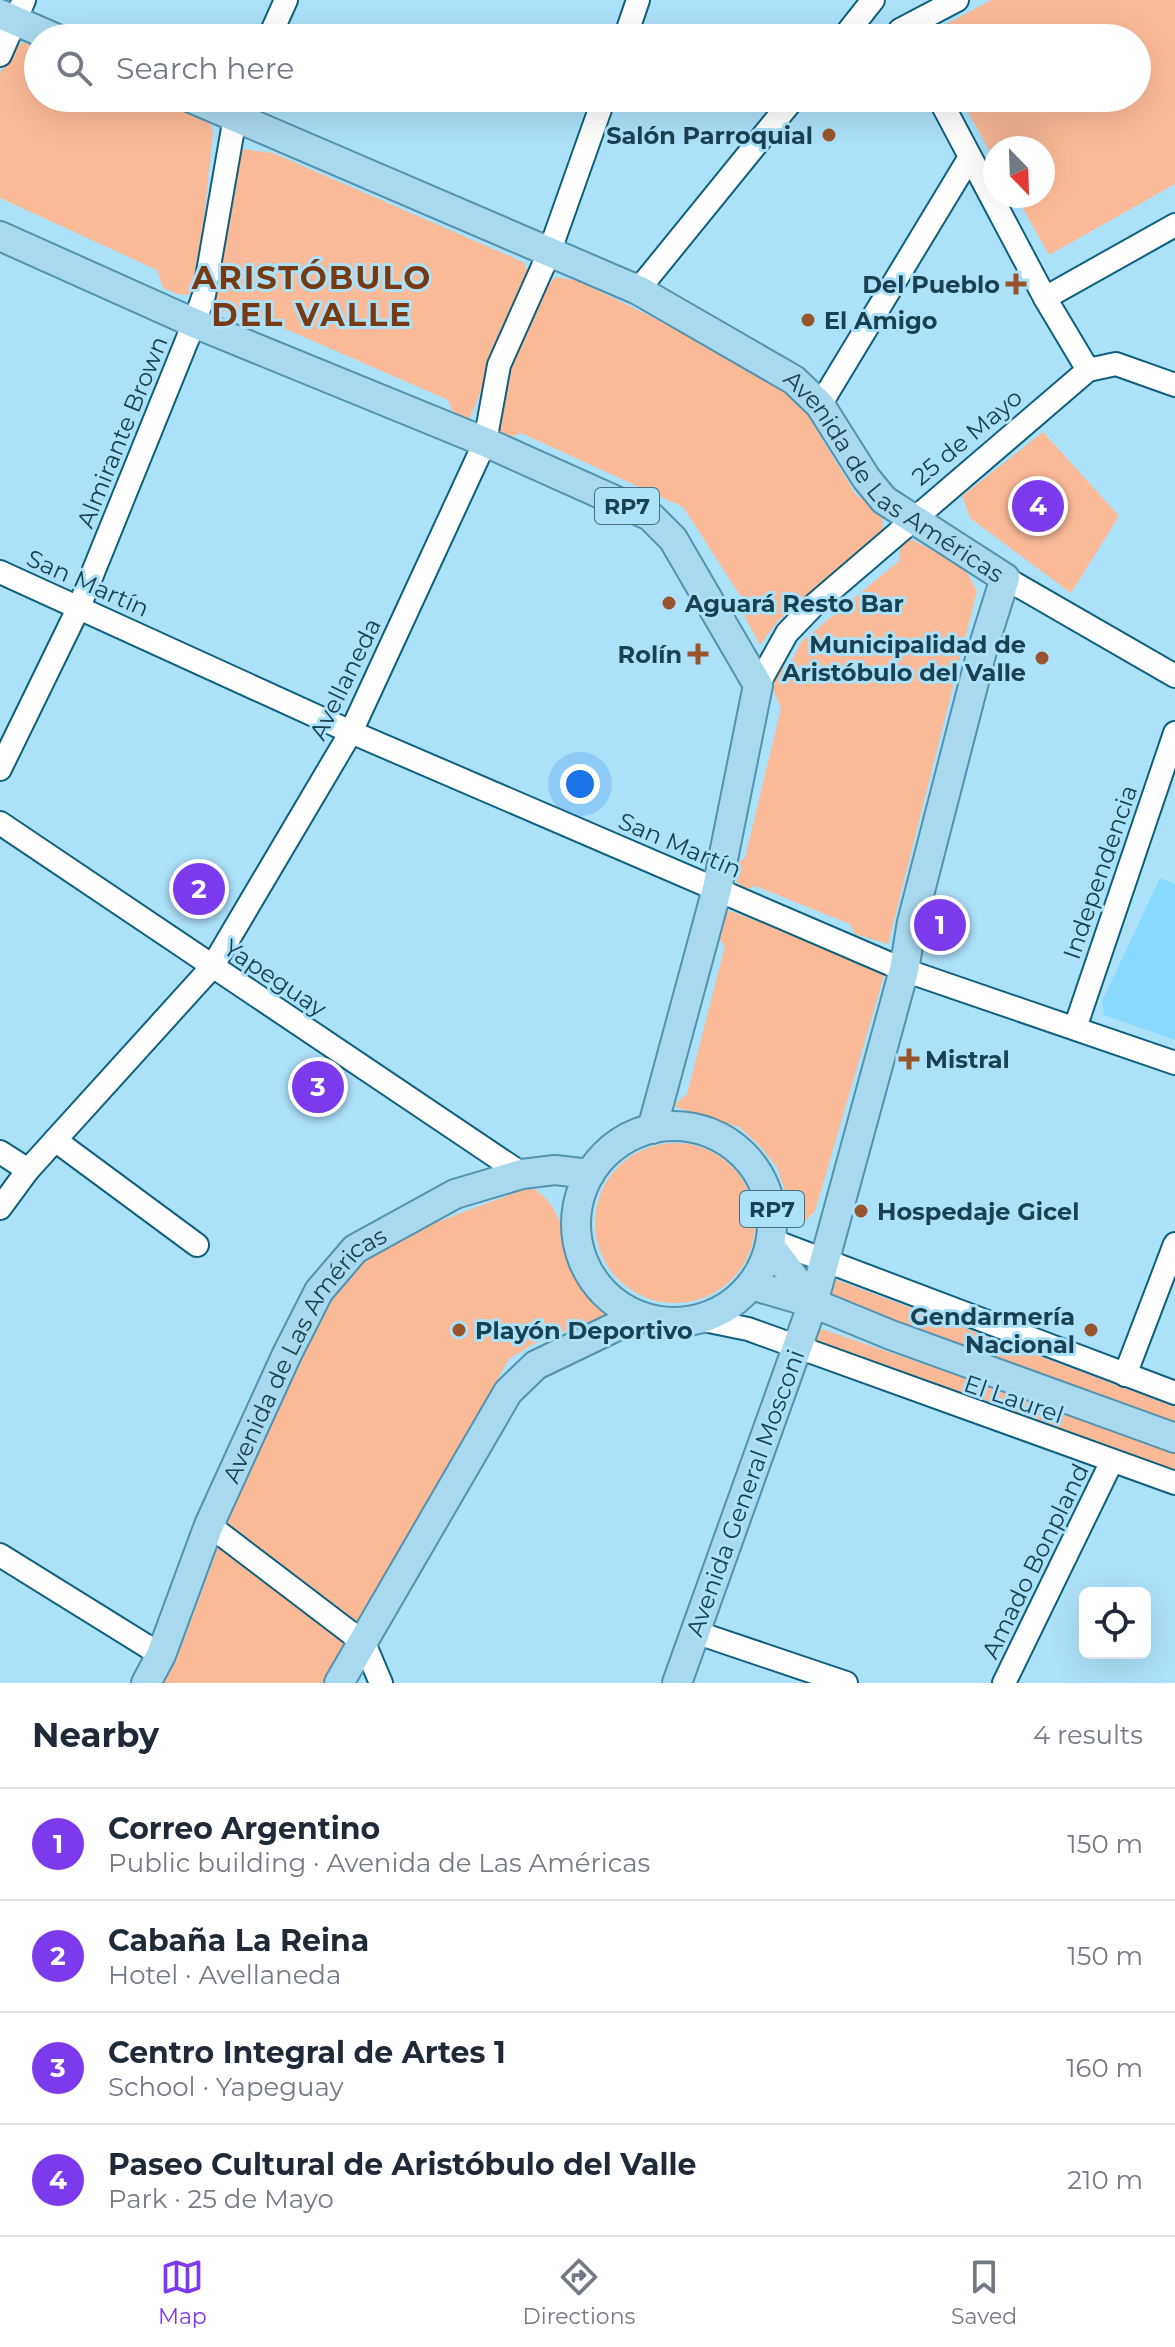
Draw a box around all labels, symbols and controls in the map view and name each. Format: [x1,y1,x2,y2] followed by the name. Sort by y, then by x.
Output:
[24,24,1151,112] search box
[52,46,96,90] icon: search
[116,50,294,87] text: Search here
[606,121,813,150] place label: Salón Parroquial
[820,126,838,144] marker: Salón Parroquial
[983,136,1055,208] north arrow
[191,258,432,334] district label: ARISTÓBULO DEL VALLE
[862,270,1000,299] place label: Del Pueblo
[1007,275,1025,293] marker: Del Pueblo
[824,306,937,335] place label: El Amigo
[799,311,817,329] marker: El Amigo
[70,332,174,532] street label: Almirante Brown
[778,364,1010,588] street label: Avenida de Las Américas
[906,383,1028,491] street label: 25 de Mayo
[1012,476,1064,536] pin: 4
[595,488,659,524] road number: RP7
[22,543,154,623] street label: San Martín
[684,589,904,618] place label: Aguará Resto Bar
[660,594,678,612] marker: Aguará Resto Bar
[303,613,387,745] street label: Avellaneda
[781,630,1026,687] place label: Municipalidad de Aristóbulo del Valle
[618,640,682,669] place label: Rolín
[689,645,707,663] marker: Rolín
[1033,649,1051,667] marker: Municipalidad de Aristóbulo del Valle
[560,764,600,804] your location
[1057,781,1143,963] street label: Independencia
[614,806,746,884] street label: San Martín
[173,859,225,919] pin: 2
[914,895,966,955] pin: 1
[218,933,332,1023] street label: Yapeguay
[925,1045,1010,1074] place label: Mistral
[900,1050,918,1068] marker: Mistral
[292,1057,344,1117] pin: 3
[740,1191,804,1227] road number: RP7
[877,1197,1079,1226] place label: Hospedaje Gicel
[852,1202,870,1220] marker: Hospedaje Gicel
[216,1220,391,1487] street label: Avenida de Las Américas
[910,1302,1075,1359] place label: Gendarmería Nacional
[475,1316,693,1345] place label: Playón Deportivo
[450,1321,468,1339] marker: Playón Deportivo
[1082,1321,1100,1339] marker: Gendarmería Nacional
[680,1346,810,1640] street label: Avenida General Mosconi
[960,1368,1068,1430] street label: El Laurel
[975,1459,1095,1663] street label: Amado Bonpland
[1079,1587,1151,1659] map controls
[1079,1587,1151,1659] button: locate
[32,1714,159,1756] text: Nearby
[1033,1719,1143,1751] text: 4 results
[108,1810,380,1847] text: Correo Argentino
[53,1828,63,1860] text: 1
[1067,1828,1143,1860] text: 150 m
[108,1847,650,1879] text: Public building · Avenida de Las Américas
[108,1922,369,1959] text: Cabaña La Reina
[50,1940,66,1972] text: 2
[1067,1940,1143,1972] text: 150 m
[108,1959,341,1991] text: Hotel · Avellaneda
[108,2034,506,2071] text: Centro Integral de Artes 1
[50,2052,66,2084] text: 3
[1066,2052,1143,2084] text: 160 m
[108,2071,343,2103] text: School · Yapeguay
[108,2146,696,2183] text: Paseo Cultural de Aristóbulo del Valle
[49,2164,67,2196] text: 4
[1067,2164,1143,2196] text: 210 m
[108,2183,334,2215] text: Park · 25 de Mayo
[158,2255,207,2330] tab: Map
[523,2255,635,2330] tab: Directions
[951,2255,1017,2330] tab: Saved

